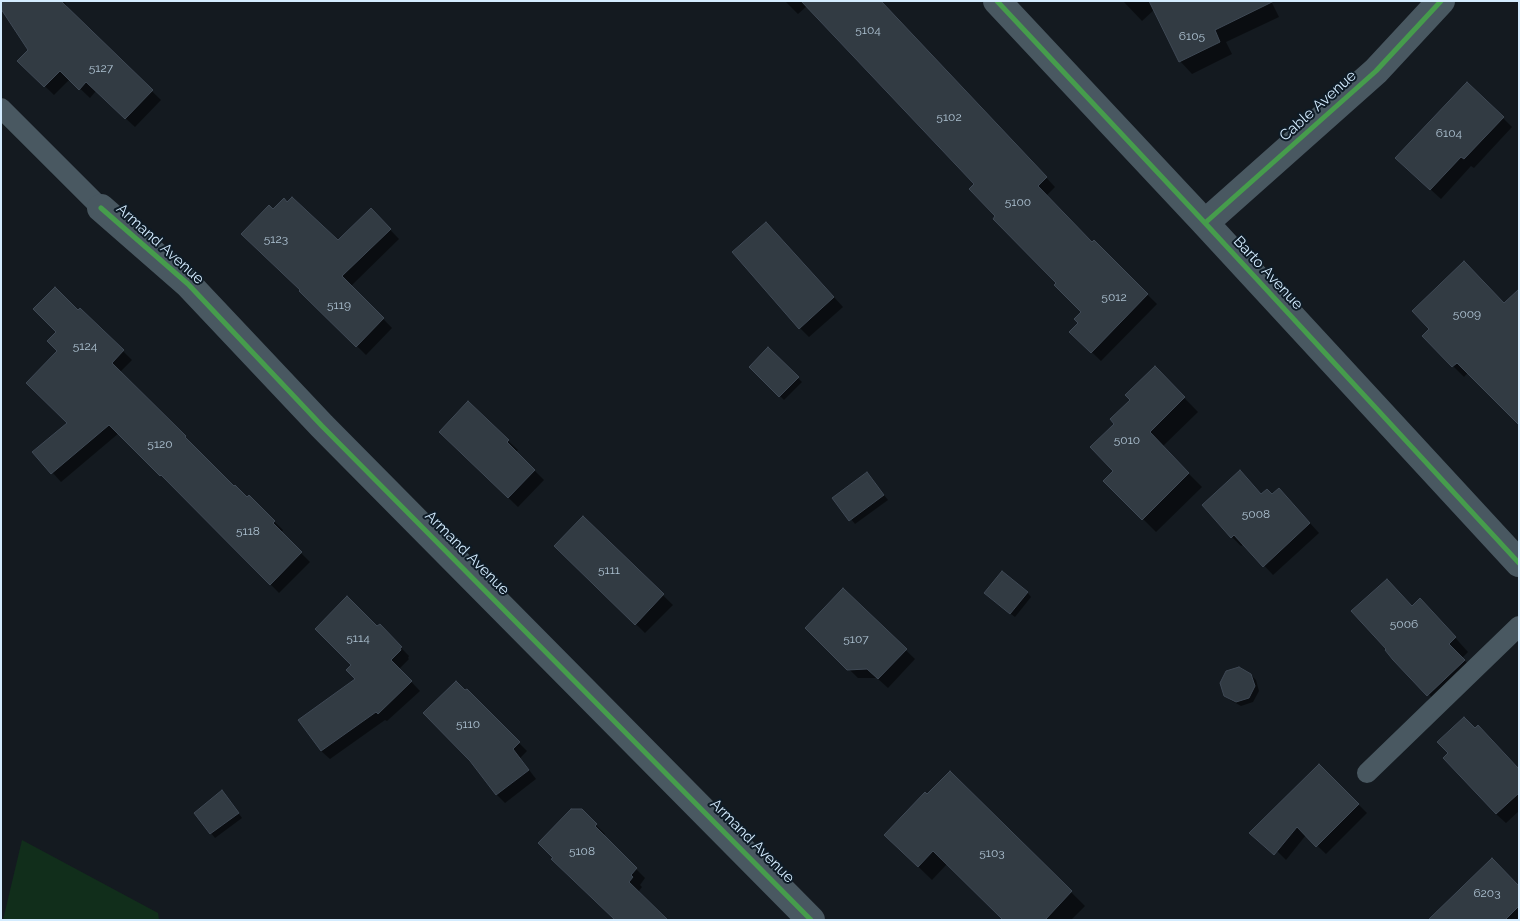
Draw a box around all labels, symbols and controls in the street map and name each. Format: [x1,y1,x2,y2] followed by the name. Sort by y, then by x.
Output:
[855,23,881,37] house number: 5104
[1179,29,1205,43] house number: 6105
[89,61,113,75] house number: 5127
[1276,67,1360,145] street label: Cable Avenue
[936,110,962,124] house number: 5102
[1436,126,1462,140] house number: 6104
[1005,195,1031,209] house number: 5100
[112,200,208,288] street label: Armand Avenue
[264,232,288,246] house number: 5123
[1229,233,1307,313] street label: Barto Avenue
[1101,290,1127,304] house number: 5012
[327,298,351,312] house number: 5119
[1453,307,1481,321] house number: 5009
[73,339,97,353] house number: 5124
[1114,433,1140,447] house number: 5010
[147,437,173,451] house number: 5120
[421,507,513,599] street label: Armand Avenue
[1242,507,1270,521] house number: 5008
[236,524,260,538] house number: 5118
[598,563,620,577] house number: 5111
[1390,617,1418,631] house number: 5006
[346,631,370,645] house number: 5114
[843,632,869,646] house number: 5107
[456,717,480,731] house number: 5110
[706,795,798,887] street label: Armand Avenue
[569,844,595,858] house number: 5108
[979,846,1005,860] house number: 5103
[1473,886,1501,900] house number: 6203

